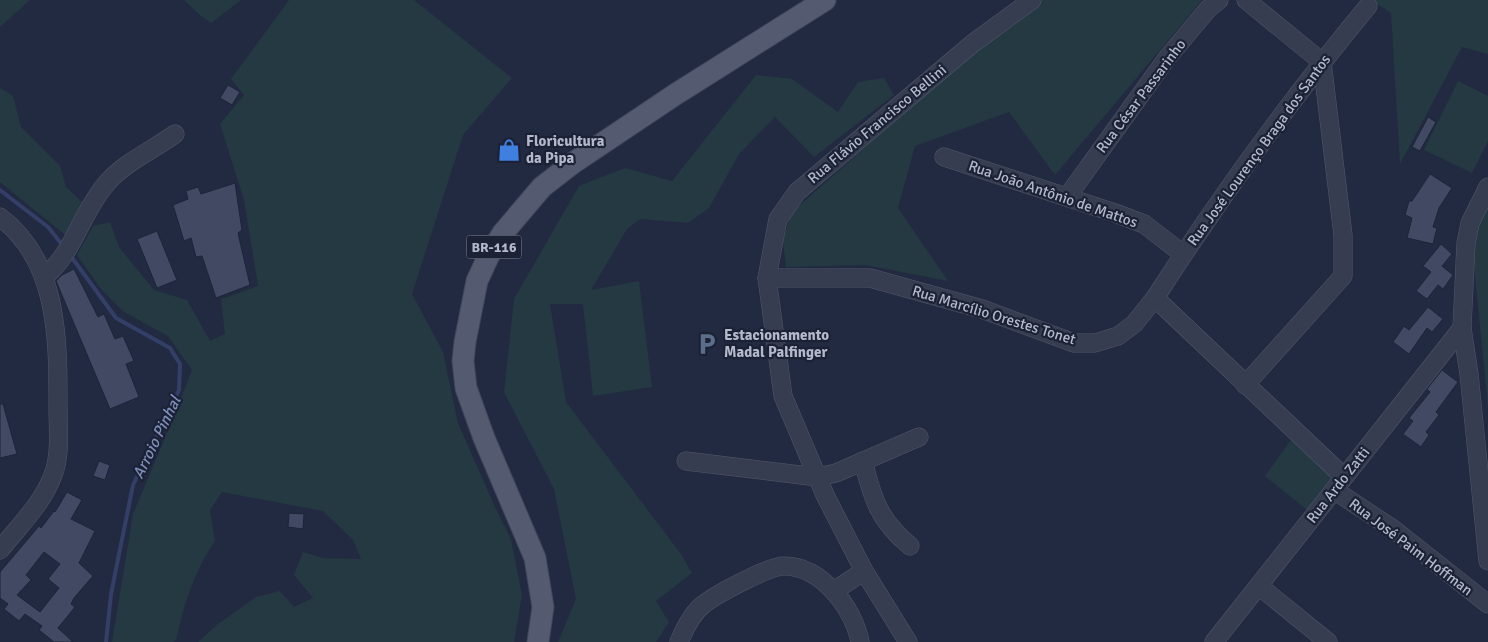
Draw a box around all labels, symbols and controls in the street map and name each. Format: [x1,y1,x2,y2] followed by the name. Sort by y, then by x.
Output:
[1092,35,1190,156] street label: Rua César Passarinho
[1184,51,1335,249] street label: Rua José Lourenço Braga dos Santos
[804,61,950,187] street label: Rua Flávio Francisco Bellini
[526,132,605,167] place label: Floricultura da Pipa
[496,137,522,163] shop icon: Floricultura da Pipa
[966,157,1140,232] street label: Rua João Antônio de Mattos
[466,236,522,258] road number: BR-116
[910,282,1078,348] street label: Rua Marcílio Orestes Tonet
[724,326,829,361] place label: Estacionamento Madal Palfinger
[694,331,720,357] parking icon: Estacionamento Madal Palfinger
[128,392,186,482] water label: Arroio Pinhal
[1303,443,1373,527] street label: Rua Ardo Zatti
[1346,495,1476,599] street label: Rua José Paim Hoffman

